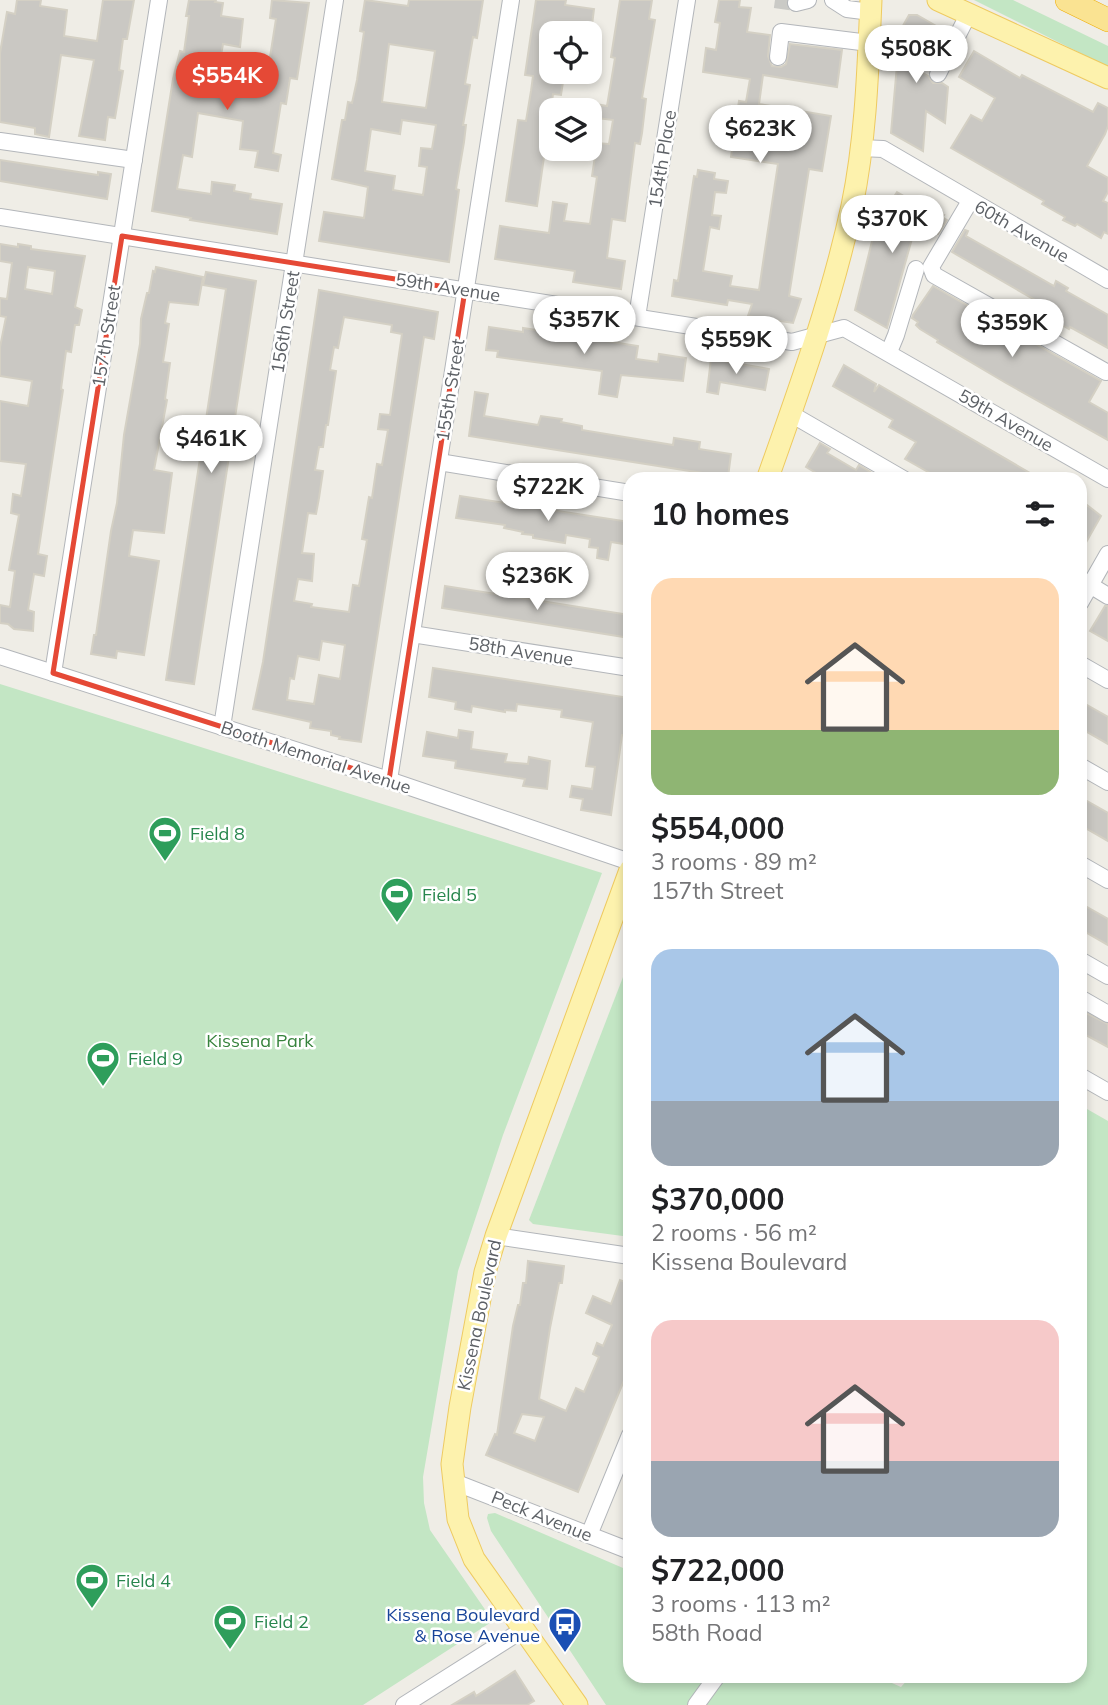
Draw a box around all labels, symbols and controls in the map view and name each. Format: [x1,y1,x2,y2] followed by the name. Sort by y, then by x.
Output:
[539,21,602,161] map controls
[539,21,602,84] button: locate
[867,25,965,85] pin: $508K
[881,33,951,62] text: $508K
[178,52,276,112] pin: $554K
[192,60,262,89] text: $554K
[539,98,602,161] button: layers
[711,106,809,165] pin: $623K
[643,108,681,210] street label: 154th Place
[725,113,795,142] text: $623K
[970,195,1074,267] street label: 60th Avenue
[843,196,941,255] pin: $370K
[857,203,927,232] text: $370K
[394,267,502,307] street label: 59th Avenue
[266,269,304,375] street label: 156th Street
[87,283,125,389] street label: 157th Street
[535,296,633,356] pin: $357K
[963,300,1061,359] pin: $359K
[549,304,619,333] text: $357K
[977,307,1047,336] text: $359K
[687,316,785,376] pin: $559K
[701,324,771,353] text: $559K
[431,337,469,443] street label: 155th Street
[954,384,1058,456] street label: 59th Avenue
[162,416,260,475] pin: $461K
[176,423,246,452] text: $461K
[499,463,597,523] pin: $722K
[513,471,583,500] text: $722K
[651,495,790,533] text: 10 homes
[1021,495,1059,533] icon: filters
[488,552,586,612] pin: $236K
[502,560,572,589] text: $236K
[792,624,918,750] icon: home
[467,631,575,671] street label: 58th Avenue
[218,715,414,799] street label: Booth Memorial Avenue
[651,809,784,847] text: $554,000
[146,814,184,863] sports icon: Field 8
[190,822,245,845] place label: Field 8
[651,847,817,876] text: 3 rooms · 89 m²
[378,875,416,924] sports icon: Field 5
[651,876,784,905] text: 157th Street
[422,883,477,906] place label: Field 5
[792,995,918,1121] icon: home
[206,1029,314,1052] park label: Kissena Park
[84,1039,122,1088] sports icon: Field 9
[128,1047,183,1070] place label: Field 9
[651,1180,784,1218] text: $370,000
[651,1218,817,1247] text: 2 rooms · 56 m²
[452,1237,506,1393] street label: Kissena Boulevard
[651,1247,847,1276] text: Kissena Boulevard
[792,1366,918,1492] icon: home
[488,1485,596,1547] street label: Peck Avenue
[651,1551,784,1589] text: $722,000
[73,1561,111,1610] sports icon: Field 4
[116,1569,171,1592] place label: Field 4
[651,1589,831,1618] text: 3 rooms · 113 m²
[211,1602,249,1651] sports icon: Field 2
[386,1603,540,1647] place label: Kissena Boulevard & Rose Avenue
[546,1605,584,1654] bus stop icon: Kissena Boulevard & Rose Avenue
[254,1610,309,1633] place label: Field 2
[651,1618,763,1647] text: 58th Road

